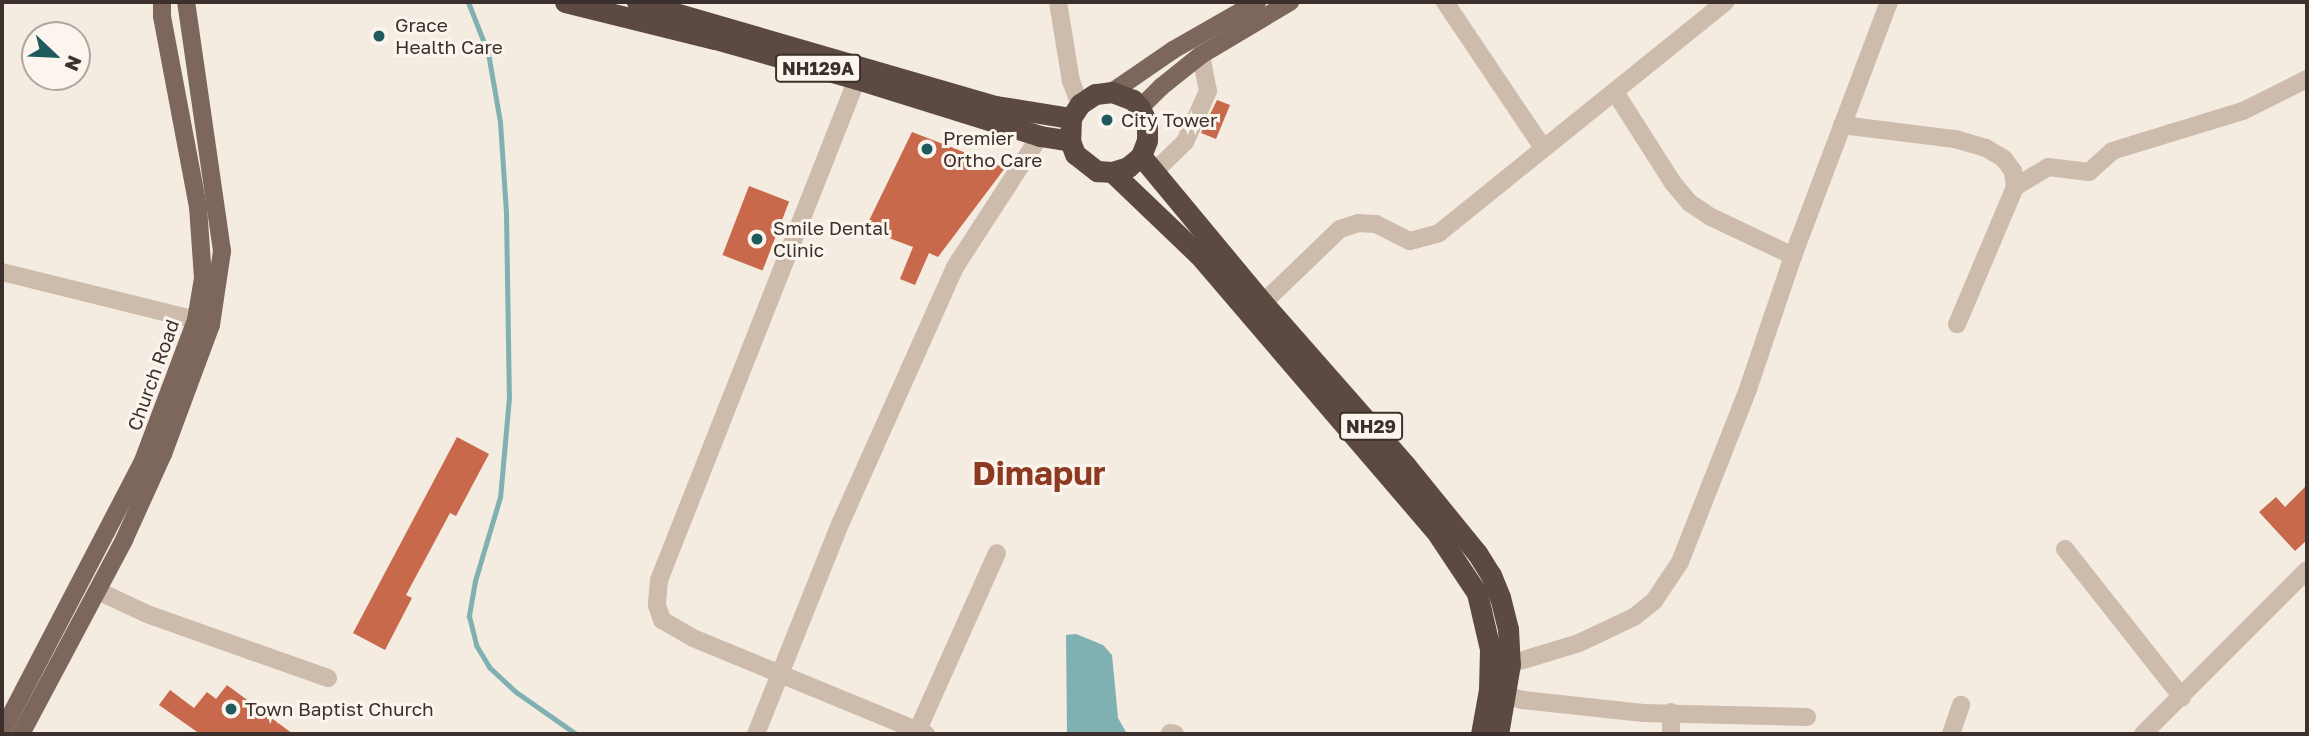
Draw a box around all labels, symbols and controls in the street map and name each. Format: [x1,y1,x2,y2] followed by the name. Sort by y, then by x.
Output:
[395,14,503,58] place label: Grace Health Care
[21,21,91,91] north arrow
[369,26,389,46] marker: Grace Health Care
[61,52,87,75] text: N
[774,54,862,82] road number: NH129A
[1121,109,1217,131] place label: City Tower
[1099,112,1115,128] marker: City Tower
[943,127,1042,171] place label: Premier Ortho Care
[917,139,937,159] marker: Premier Ortho Care
[773,217,889,261] place label: Smile Dental Clinic
[747,229,767,249] marker: Smile Dental Clinic
[122,316,184,434] street label: Church Road
[1338,412,1404,440] road number: NH29
[972,453,1106,493] district label: Dimapur
[245,698,434,720] place label: Town Baptist Church
[223,701,239,717] marker: Town Baptist Church

